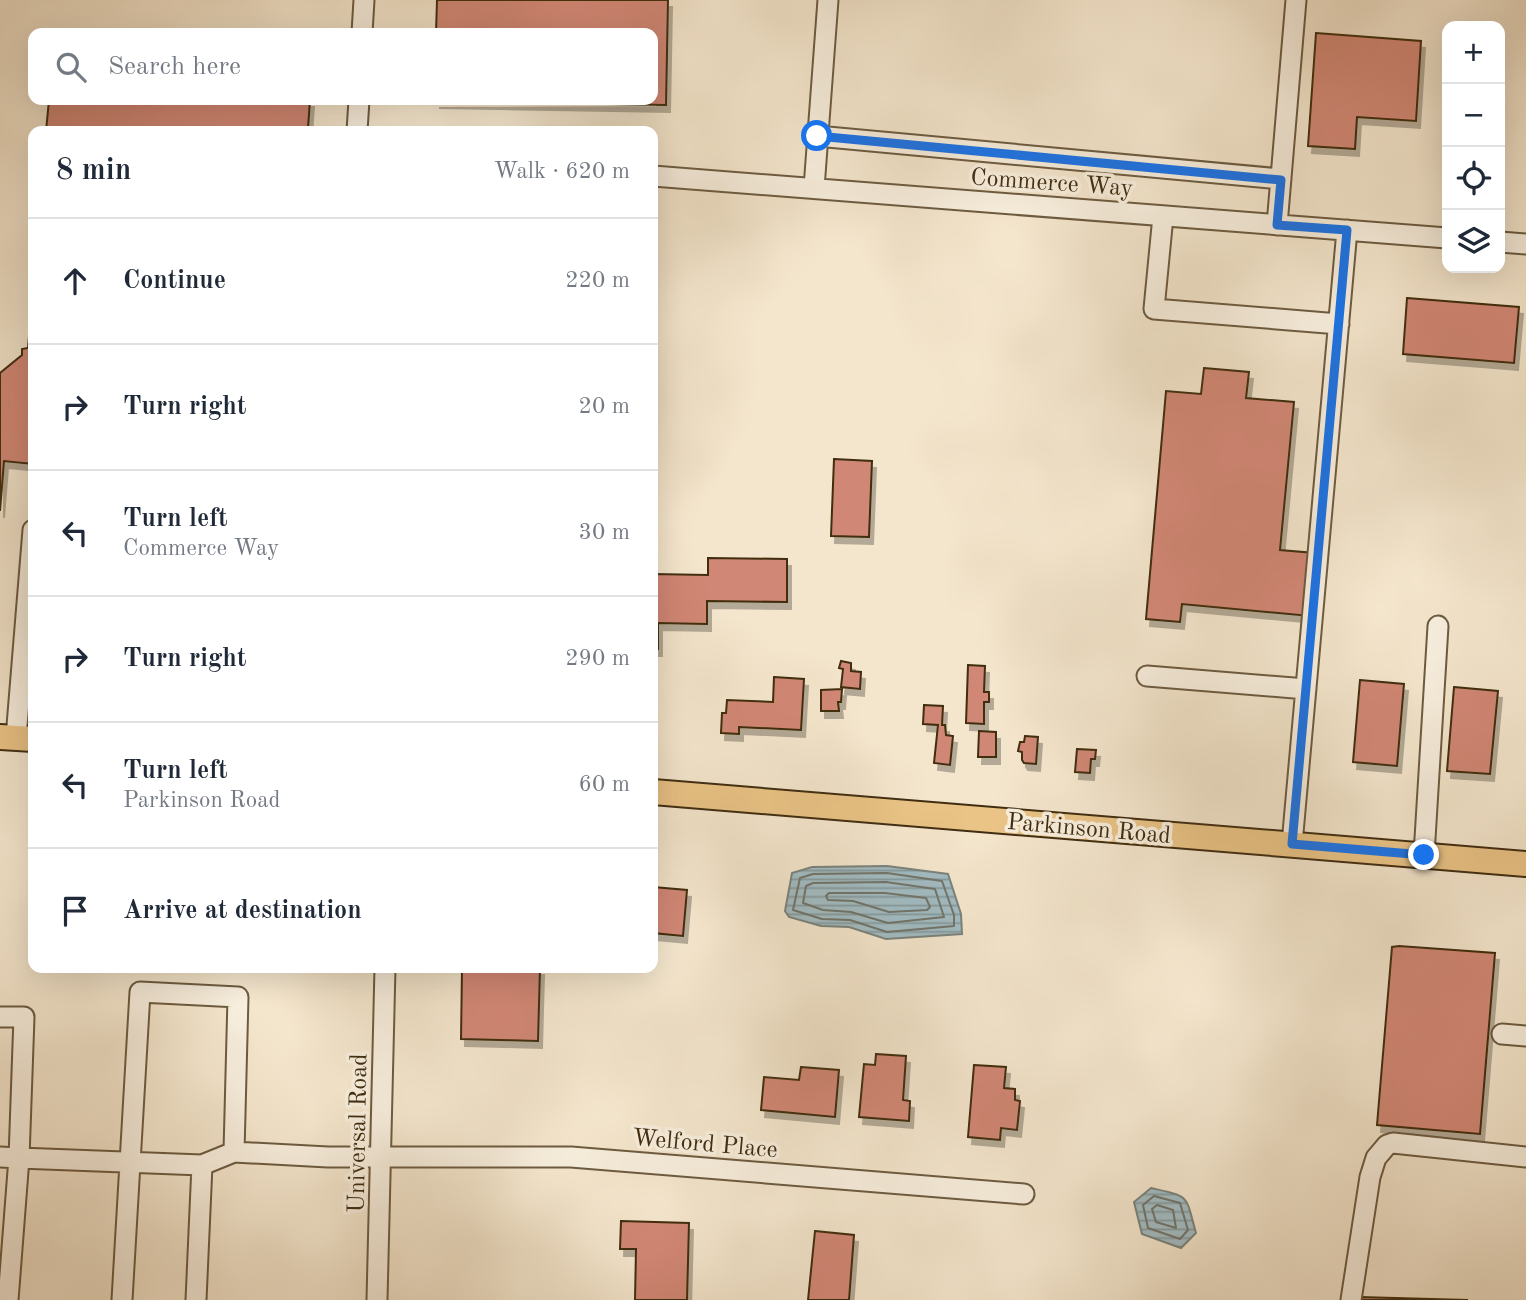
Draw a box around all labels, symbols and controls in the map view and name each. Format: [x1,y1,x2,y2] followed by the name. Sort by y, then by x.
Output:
[1442,21,1505,273] map controls
[1442,21,1505,84] button: +
[28,28,658,105] search box
[52,48,90,86] icon: search
[108,54,241,80] text: Search here
[1442,84,1505,147] button: −
[801,120,832,151] route start
[1442,147,1505,210] button: locate
[56,156,131,186] text: 8 min
[494,160,630,183] text: Walk · 620 m
[970,166,1134,202] street label: Commerce Way
[1442,210,1505,273] button: layers
[56,262,94,300] icon: ahead
[123,268,226,294] text: Continue
[565,269,630,292] text: 220 m
[56,388,94,426] icon: right
[123,394,246,420] text: Turn right
[579,395,630,418] text: 20 m
[123,506,228,532] text: Turn left
[56,514,94,552] icon: left
[579,521,630,544] text: 30 m
[123,537,279,560] text: Commerce Way
[56,640,94,678] icon: right
[123,646,246,672] text: Turn right
[565,647,630,670] text: 290 m
[123,758,228,784] text: Turn left
[56,766,94,804] icon: left
[579,773,630,796] text: 60 m
[123,789,281,812] text: Parkinson Road
[1006,811,1172,849] street label: Parkinson Road
[1408,839,1439,870] route end
[56,892,94,930] icon: arrive
[123,898,362,924] text: Arrive at destination
[346,1053,372,1213] street label: Universal Road
[631,1127,779,1163] street label: Welford Place

